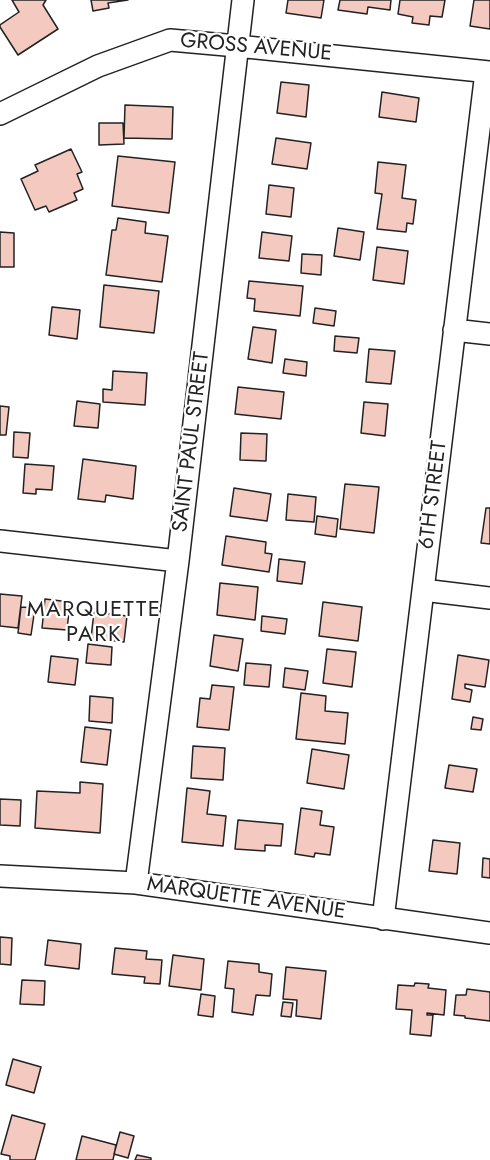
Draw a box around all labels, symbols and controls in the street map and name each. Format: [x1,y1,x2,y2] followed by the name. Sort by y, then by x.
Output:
[179,29,333,67] street label: GROSS AVENUE
[168,350,216,534] street label: SAINT PAUL STREET
[415,439,453,551] street label: 6TH STREET
[27,598,161,650] district label: MARQUETTE PARK
[145,873,347,925] street label: MARQUETTE AVENUE

